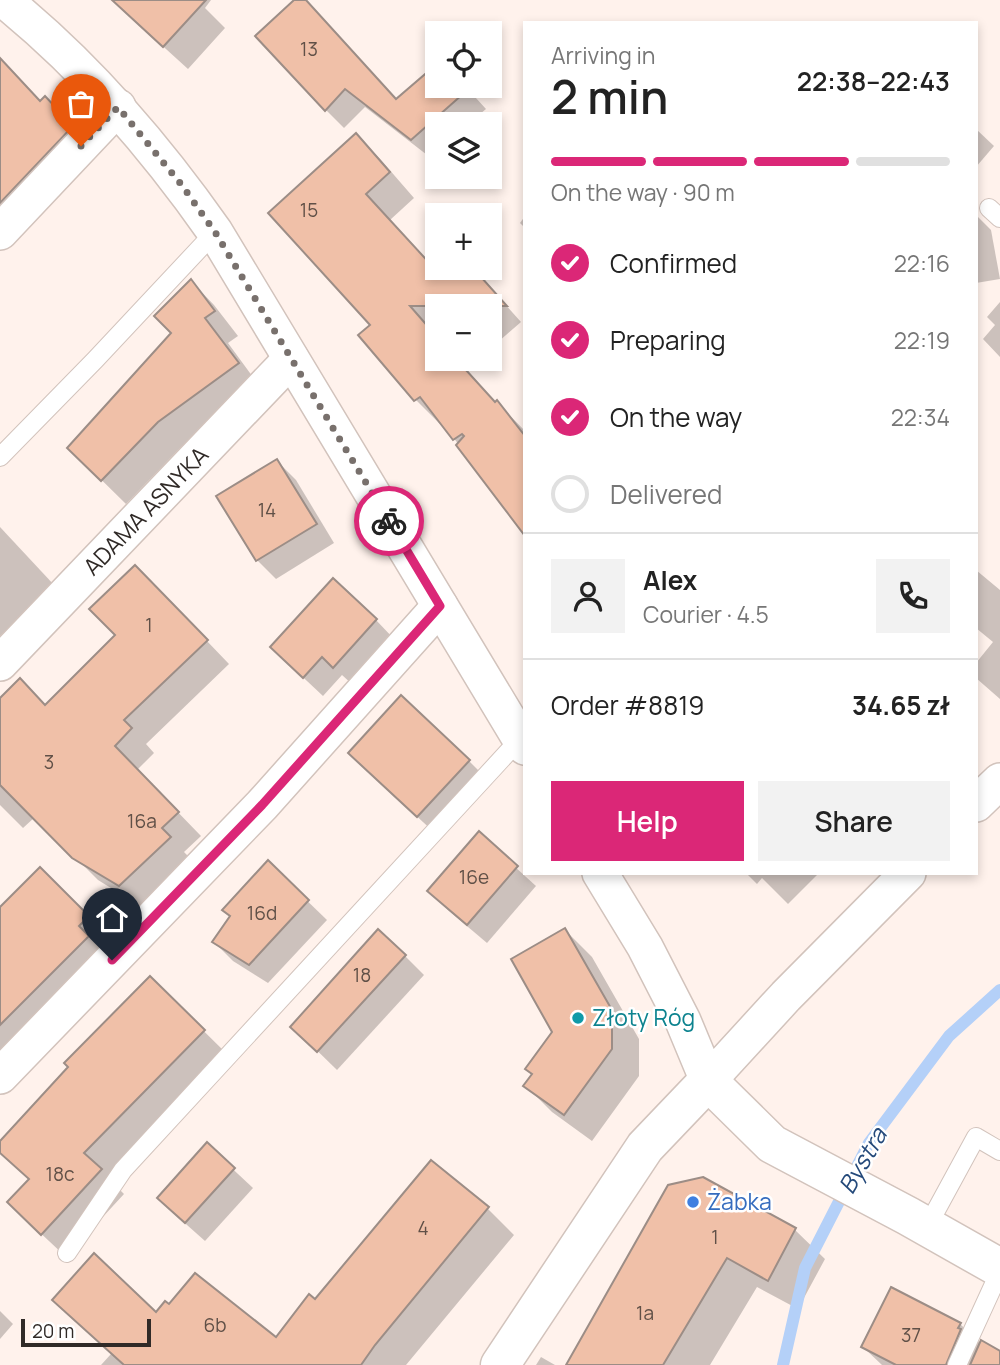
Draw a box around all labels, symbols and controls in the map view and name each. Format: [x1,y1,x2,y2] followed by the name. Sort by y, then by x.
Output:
[425,21,502,371] map controls
[425,21,502,98] button: locate
[300,36,318,62] house number: 13
[551,39,656,71] text: Arriving in
[797,63,950,99] text: 22:38–22:43
[551,65,668,128] text: 2 min
[51,74,111,146] pin
[62,85,100,123] icon: bag
[425,112,502,189] button: layers
[551,176,735,208] text: On the way · 90 m
[300,197,318,223] house number: 15
[425,203,502,280] button: +
[551,244,589,282] icon: check
[610,245,737,281] text: Confirmed
[894,247,950,279] text: 22:16
[425,294,502,371] button: −
[551,321,589,359] icon: check
[610,322,726,358] text: Preparing
[894,324,950,356] text: 22:19
[551,398,589,436] icon: check
[610,399,742,435] text: On the way
[891,401,950,433] text: 22:34
[76,439,215,582] street label: ADAMA ASNYKA
[610,476,722,512] text: Delivered
[354,486,424,556] courier
[258,497,276,523] house number: 14
[370,502,408,540] icon: bike
[551,559,625,633] button: person
[876,559,950,633] button: phone
[643,562,697,598] text: Alex
[643,598,769,630] text: Courier · 4.5
[145,612,153,638] house number: 1
[551,687,705,723] text: Order #8819
[852,687,950,723] text: 34.65 zł
[44,749,54,775] house number: 3
[551,781,744,861] button: Help
[758,781,950,861] button: Share
[127,808,157,834] house number: 16a
[459,864,489,890] house number: 16e
[82,888,142,960] pin
[93,899,131,937] icon: home
[247,900,277,926] house number: 16d
[353,962,371,988] house number: 18
[592,1001,695,1033] place label: Złoty Róg
[570,1010,586,1026] marker: Złoty Róg
[830,1120,895,1199] water label: Bystra
[46,1161,74,1187] house number: 18c
[707,1185,772,1217] place label: Żabka
[685,1194,701,1210] marker: Żabka
[417,1215,429,1241] house number: 4
[711,1224,719,1250] house number: 1
[636,1300,654,1326] house number: 1a
[203,1312,227,1338] house number: 6b
[21,1316,150,1348] scale bar
[32,1318,74,1344] text: 20 m
[901,1322,921,1348] house number: 37

